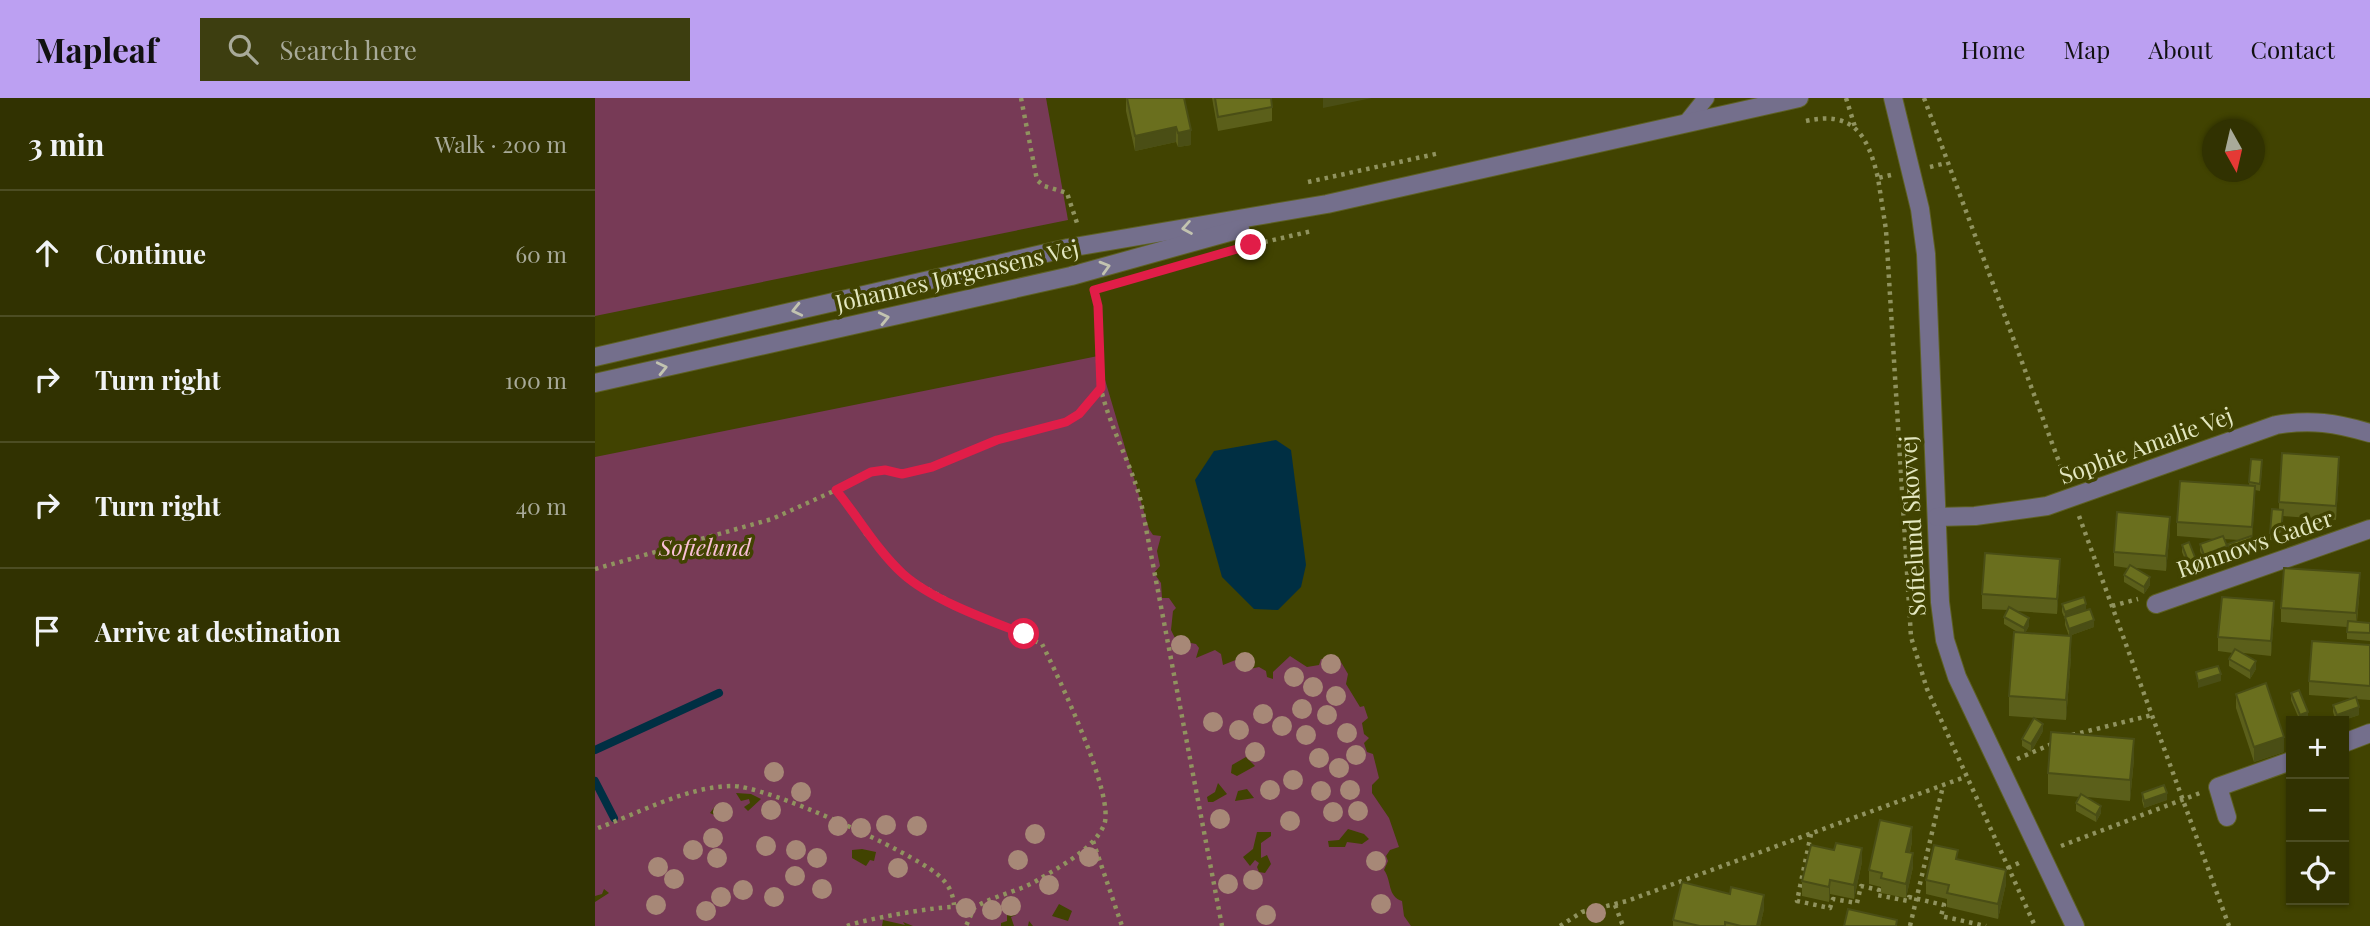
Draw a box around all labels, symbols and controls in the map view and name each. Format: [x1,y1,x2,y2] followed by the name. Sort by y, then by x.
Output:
[200,18,690,81] search box
[35,27,158,71] text: Mapleaf
[224,30,262,68] icon: search
[280,32,417,67] text: Search here
[1961,33,2025,65] text: Home
[2063,33,2110,65] text: Map
[2148,33,2212,65] text: About
[2250,33,2335,65] text: Contact
[2202,119,2265,182] north arrow
[28,124,104,164] text: 3 min
[435,128,567,159] text: Walk · 200 m
[1181,220,1193,235] one-way arrow
[1235,229,1266,260] route end
[831,231,1081,318] street label: Johannes Jørgensens Vej
[28,234,66,272] icon: ahead
[95,236,206,271] text: Continue
[515,238,567,269] text: 60 m
[1099,260,1111,275] one-way arrow
[791,302,803,317] one-way arrow
[878,312,890,326] one-way arrow
[28,360,66,398] icon: right
[656,361,668,376] one-way arrow
[95,362,221,397] text: Turn right
[505,364,567,395] text: 100 m
[2054,399,2236,490] street label: Sophie Amalie Vej
[1891,435,1932,617] street label: Sofielund Skovvej
[28,486,66,524] icon: right
[95,488,221,523] text: Turn right
[516,490,567,521] text: 40 m
[2172,501,2337,584] street label: Rønnows Gader
[658,531,752,562] park label: Sofielund
[28,612,66,650] icon: arrive
[95,614,341,649] text: Arrive at destination
[1008,618,1039,649] route start
[2286,716,2349,905] map controls
[2286,716,2349,779] button: +
[2286,779,2349,842] button: −
[2286,842,2349,905] button: locate

